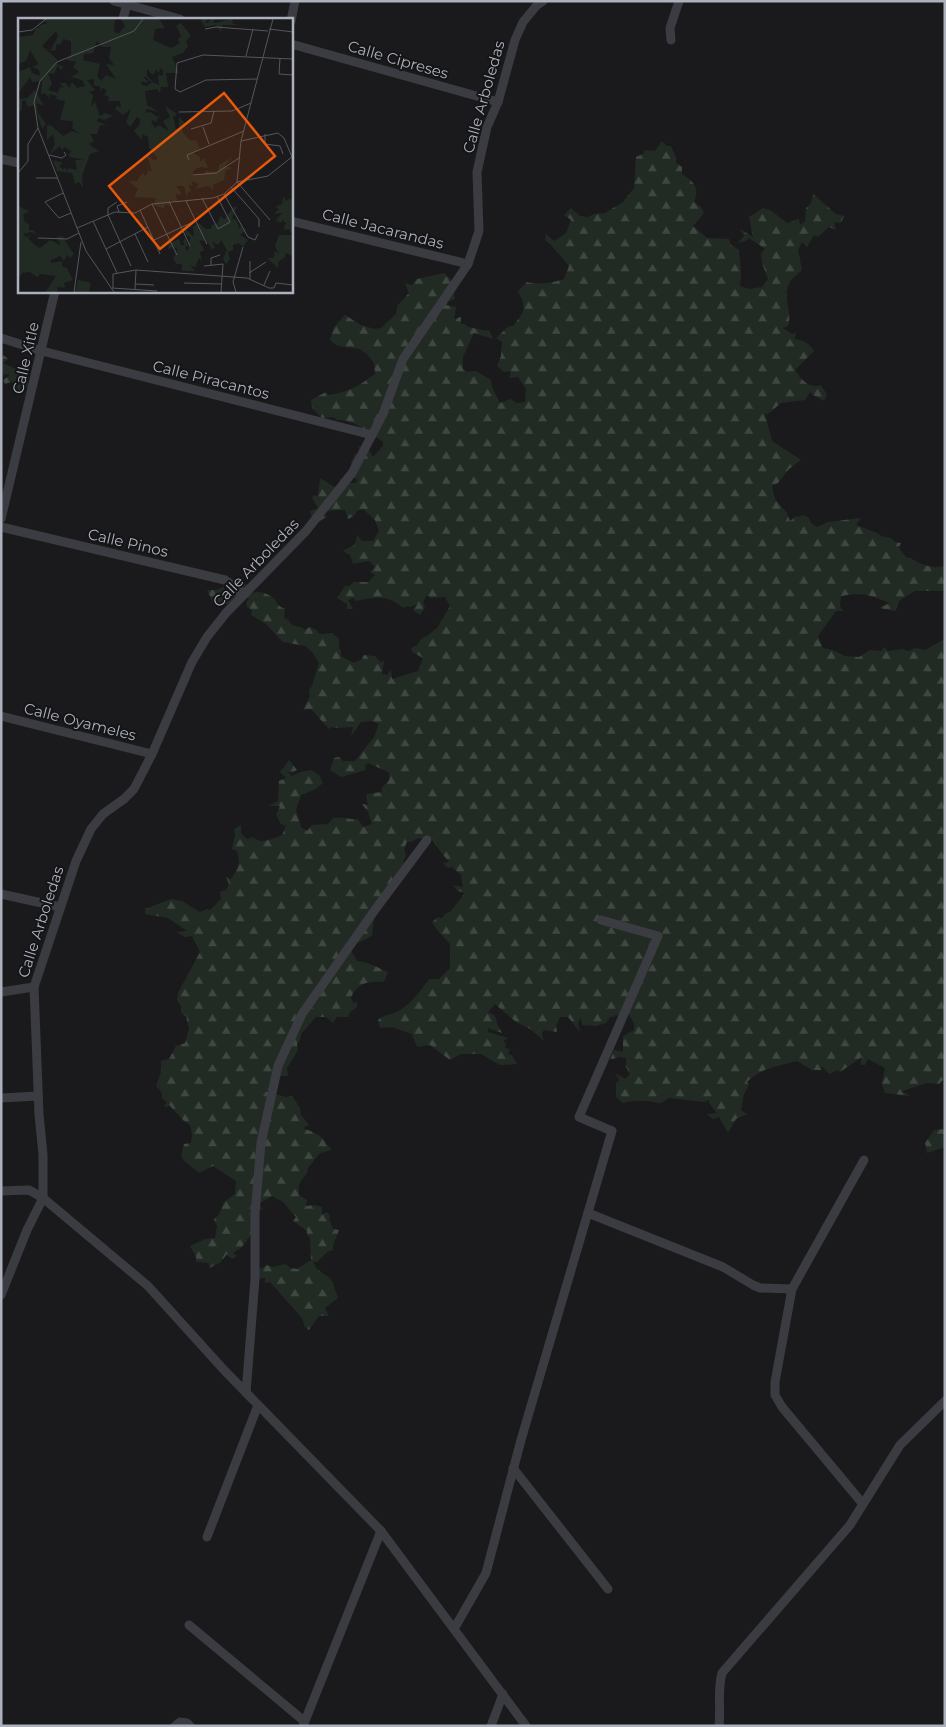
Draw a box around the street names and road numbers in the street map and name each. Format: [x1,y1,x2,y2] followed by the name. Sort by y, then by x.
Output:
[346,36,451,83] street label: Calle Cipreses
[458,38,509,155] street label: Calle Arboledas
[320,204,446,253] street label: Calle Jacarandas
[8,320,43,396] street label: Calle Xitle
[151,356,271,403] street label: Calle Piracantos
[208,514,303,611] street label: Calle Arboledas
[86,524,170,561] street label: Calle Pinos
[22,698,138,745] street label: Calle Oyameles
[14,864,67,980] street label: Calle Arboledas

